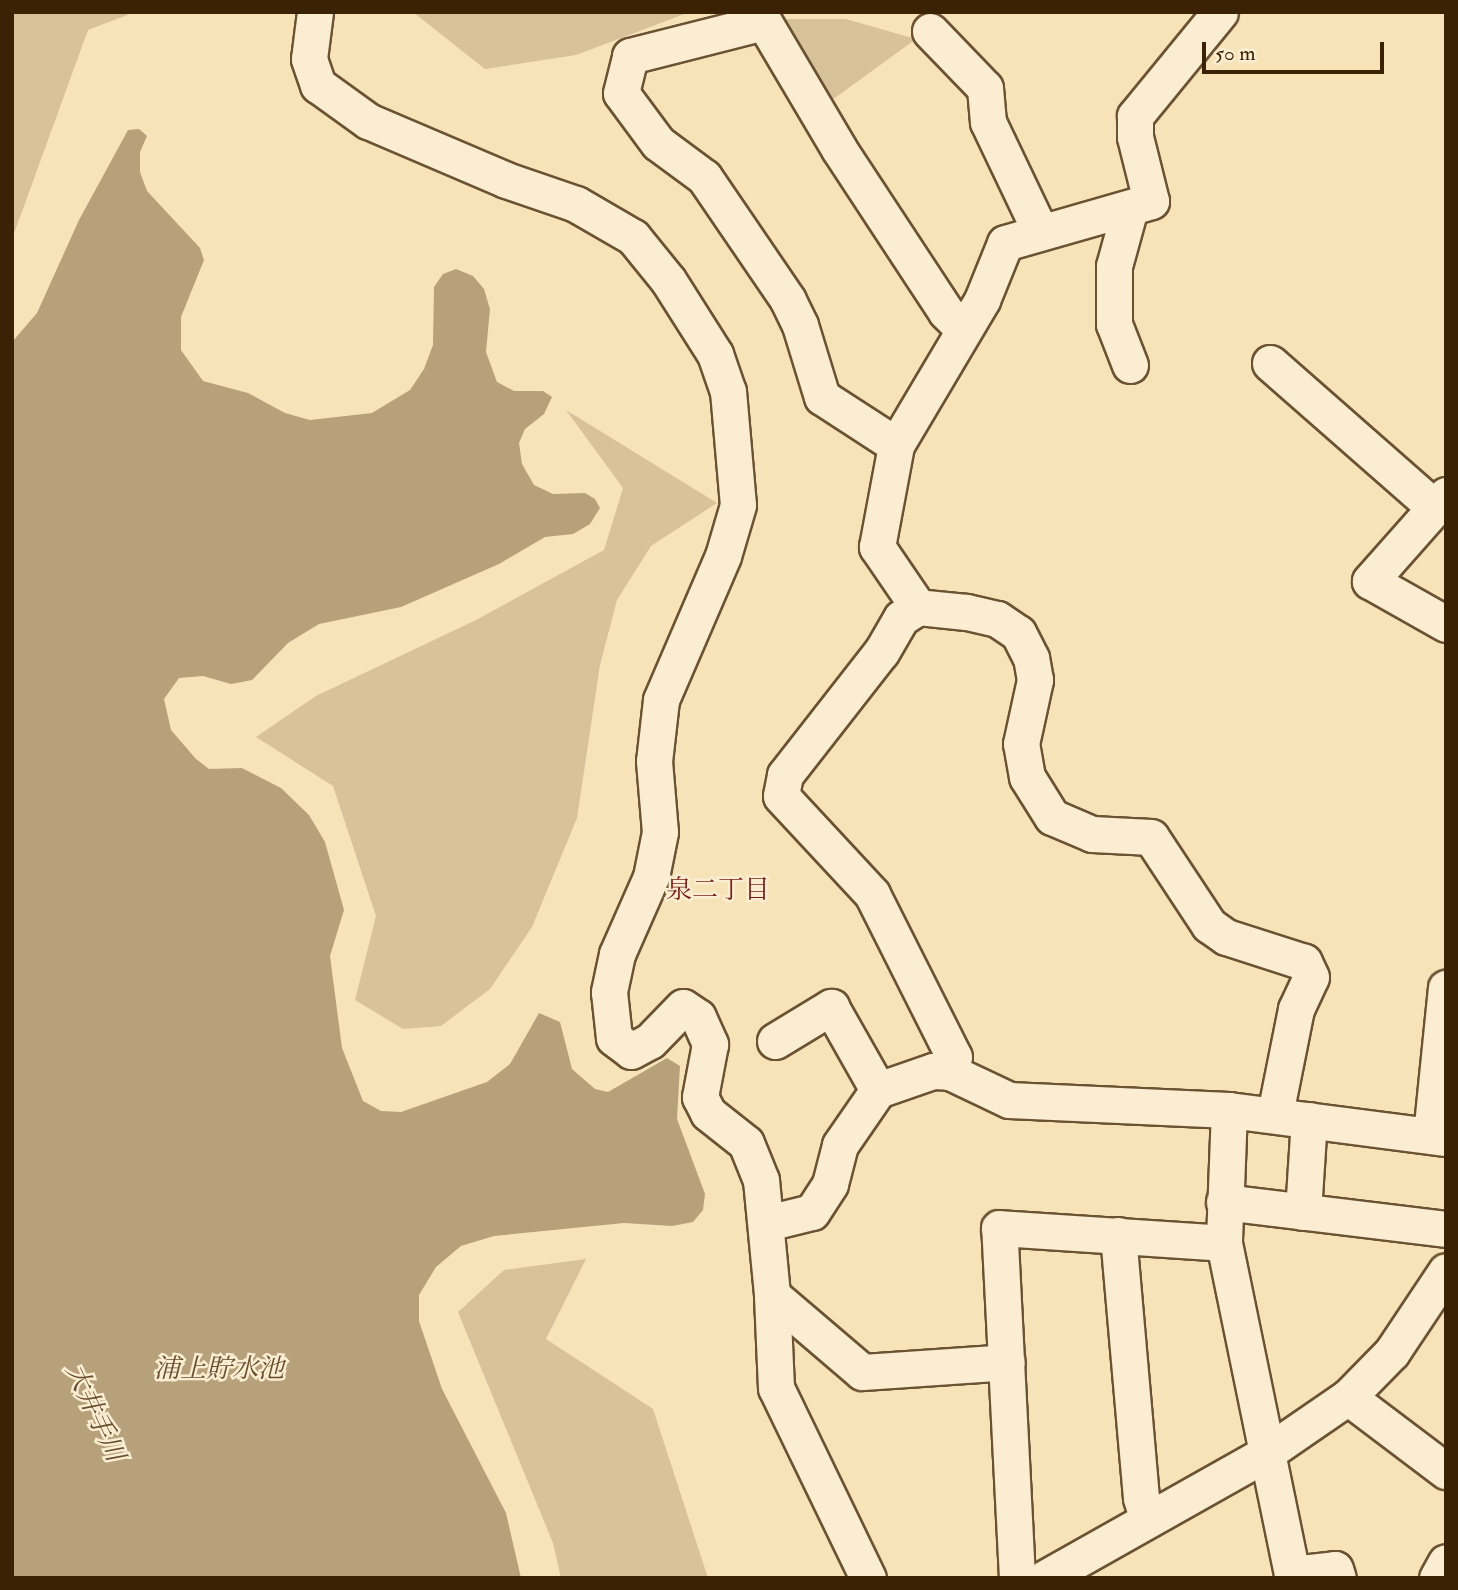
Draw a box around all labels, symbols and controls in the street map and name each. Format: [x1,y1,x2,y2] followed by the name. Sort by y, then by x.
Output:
[1206,28,1388,72] scale bar
[1215,40,1256,67] text: 50 m
[666,875,770,907] district label: 泉二丁目
[154,1354,284,1386] water label: 浦上貯水池
[58,1359,130,1467] water label: 大井手川

